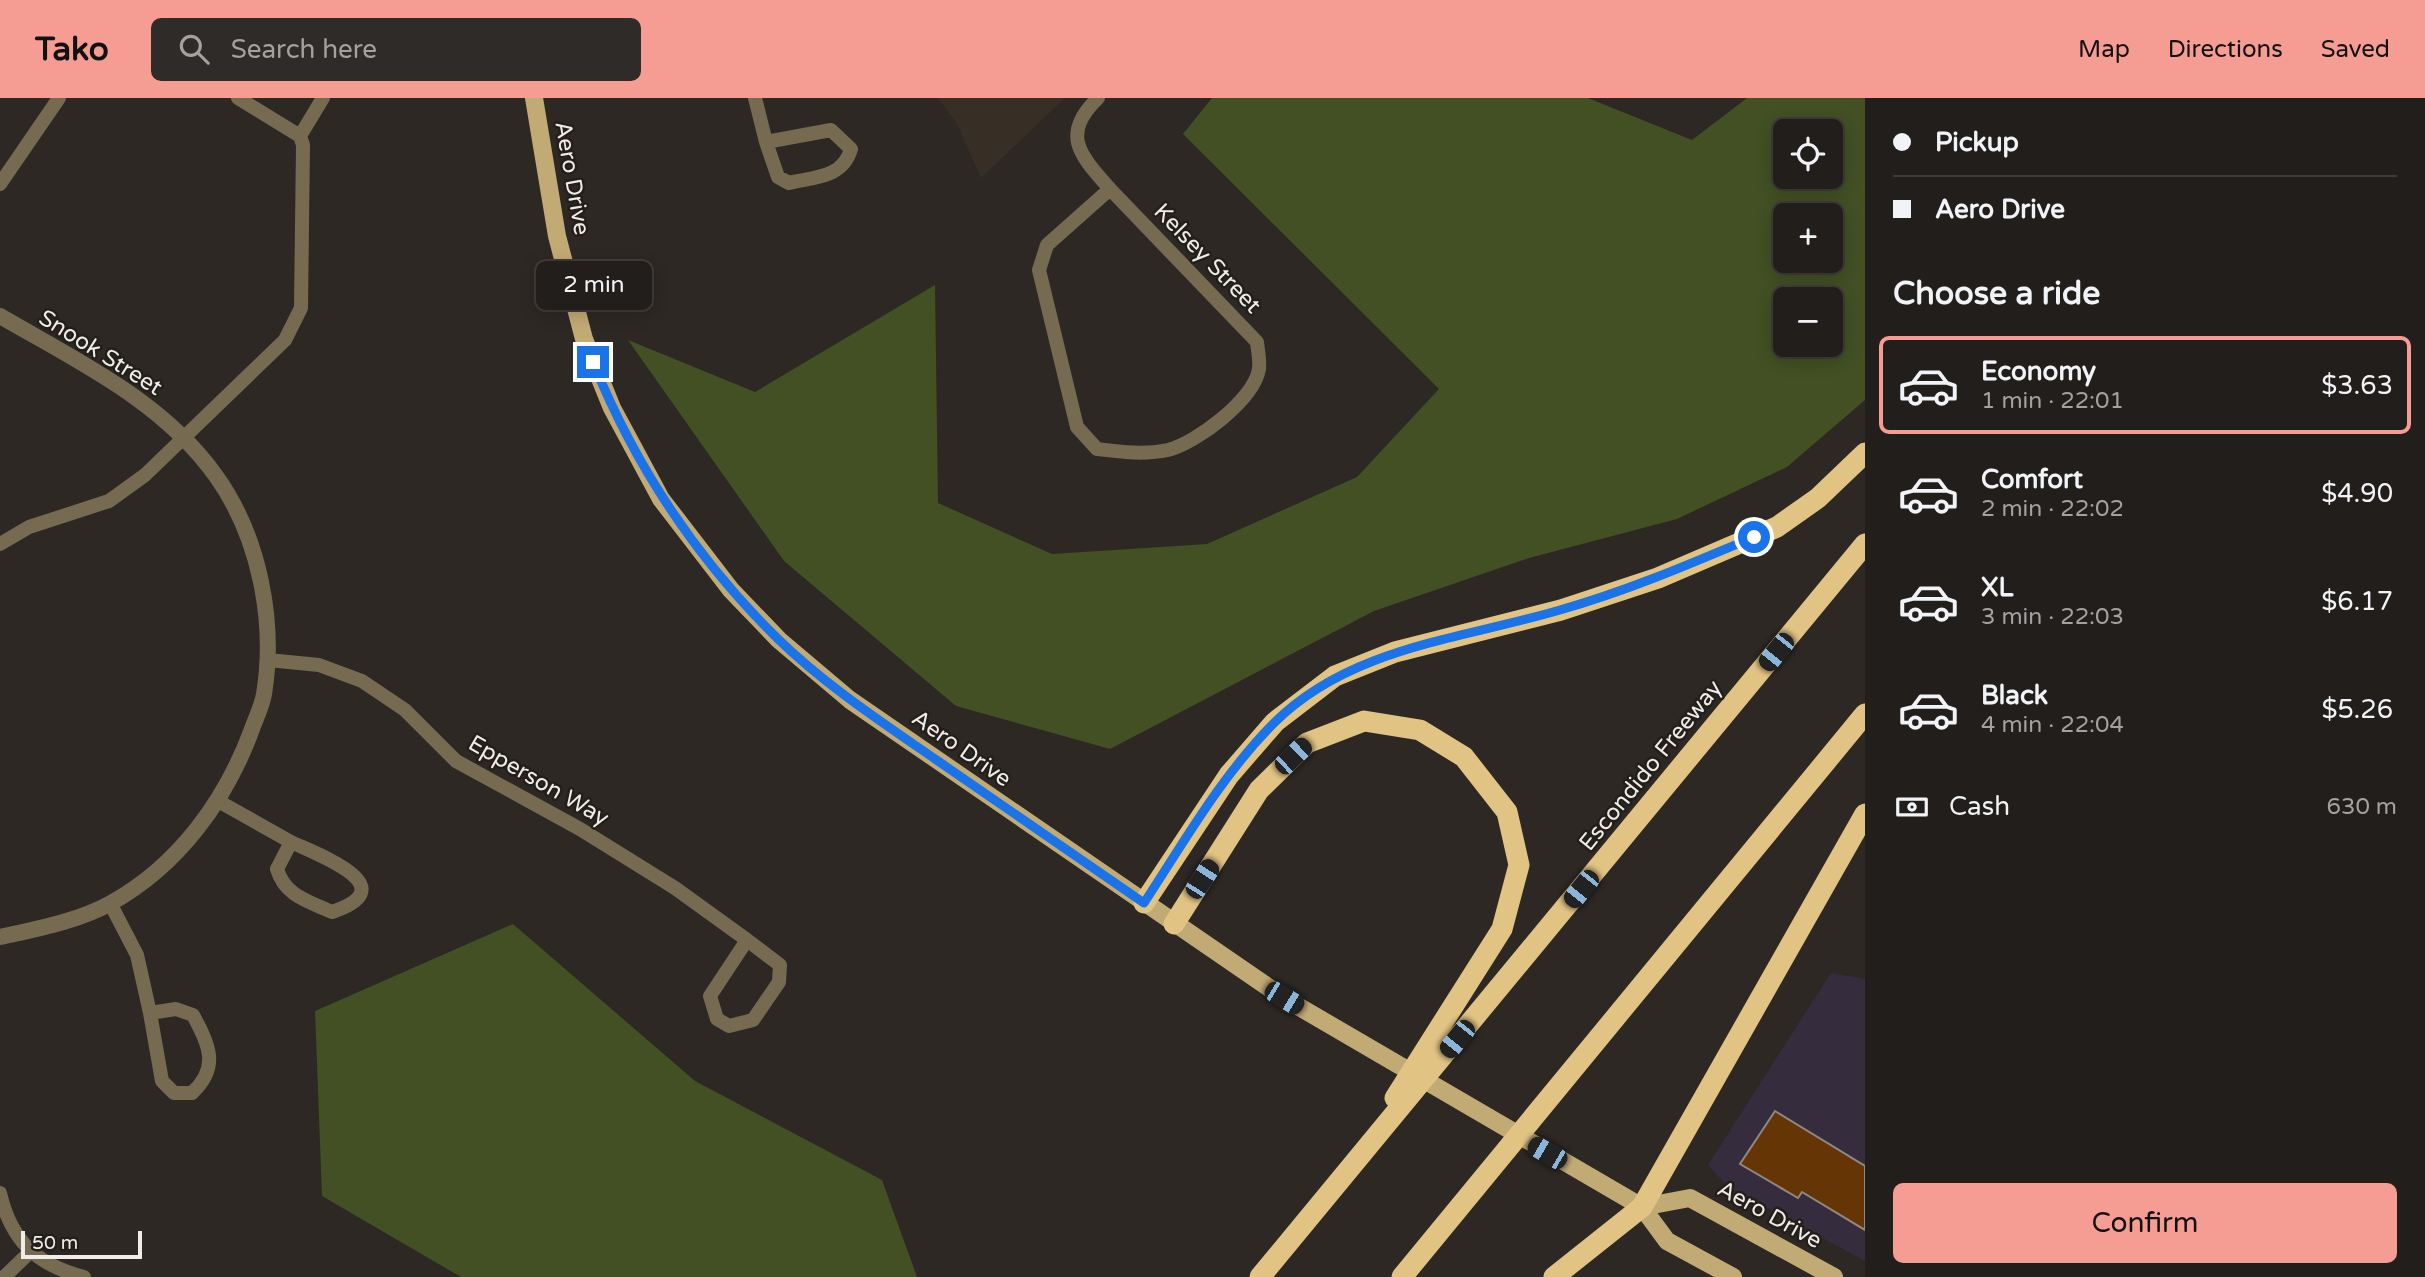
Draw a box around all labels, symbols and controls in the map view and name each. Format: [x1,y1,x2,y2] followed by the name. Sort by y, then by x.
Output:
[151,18,641,81] search box
[35,30,109,69] text: Tako
[175,30,213,68] icon: search
[231,34,377,65] text: Search here
[2078,35,2130,64] text: Map
[2168,35,2283,64] text: Directions
[2321,35,2390,64] text: Saved
[548,119,596,237] street label: Aero Drive
[1773,119,1843,357] map controls
[1773,119,1843,189] button: locate
[1935,127,2019,158] text: Pickup
[1935,194,2065,225] text: Aero Drive
[1148,198,1267,320] street label: Kelsey Street
[1773,203,1843,273] button: +
[535,260,651,310] callout: 2 min
[563,271,625,299] text: 2 min
[1893,275,2100,313] text: Choose a ride
[1773,287,1843,357] button: −
[34,304,168,402] street label: Snook Street
[577,346,609,378] route end
[1897,354,1960,417] icon: car
[1981,356,2096,387] text: Economy
[2321,370,2393,401] text: $3.63
[1981,387,2124,415] text: 1 min · 22:01
[1897,462,1960,525] icon: car
[1981,464,2083,495] text: Comfort
[2321,478,2393,509] text: $4.90
[1981,495,2124,523] text: 2 min · 22:02
[1738,521,1770,553] route start
[1897,570,1960,633] icon: car
[1981,572,2013,603] text: XL
[2321,586,2393,617] text: $6.17
[1981,603,2124,631] text: 3 min · 22:03
[1755,629,1798,675] car
[1573,675,1728,857] street label: Escondido Freeway
[1897,678,1960,741] icon: car
[1981,680,2048,711] text: Black
[2321,694,2393,725] text: $5.26
[906,704,1017,793] street label: Aero Drive
[1981,711,2124,739] text: 4 min · 22:04
[463,729,614,832] street label: Epperson Way
[1271,734,1316,778] car
[1893,788,1931,826] icon: cash
[1949,791,2010,822] text: Cash
[2327,793,2397,821] text: 630 m
[1182,856,1223,902] car
[1560,866,1603,912] car
[1261,978,1308,1018] car
[1436,1016,1479,1062] car
[1524,1133,1571,1173] car
[1712,1175,1827,1255] street label: Aero Drive
[1893,1183,2397,1263] button: Confirm
[21,1228,142,1260] scale bar
[32,1232,78,1254] text: 50 m

